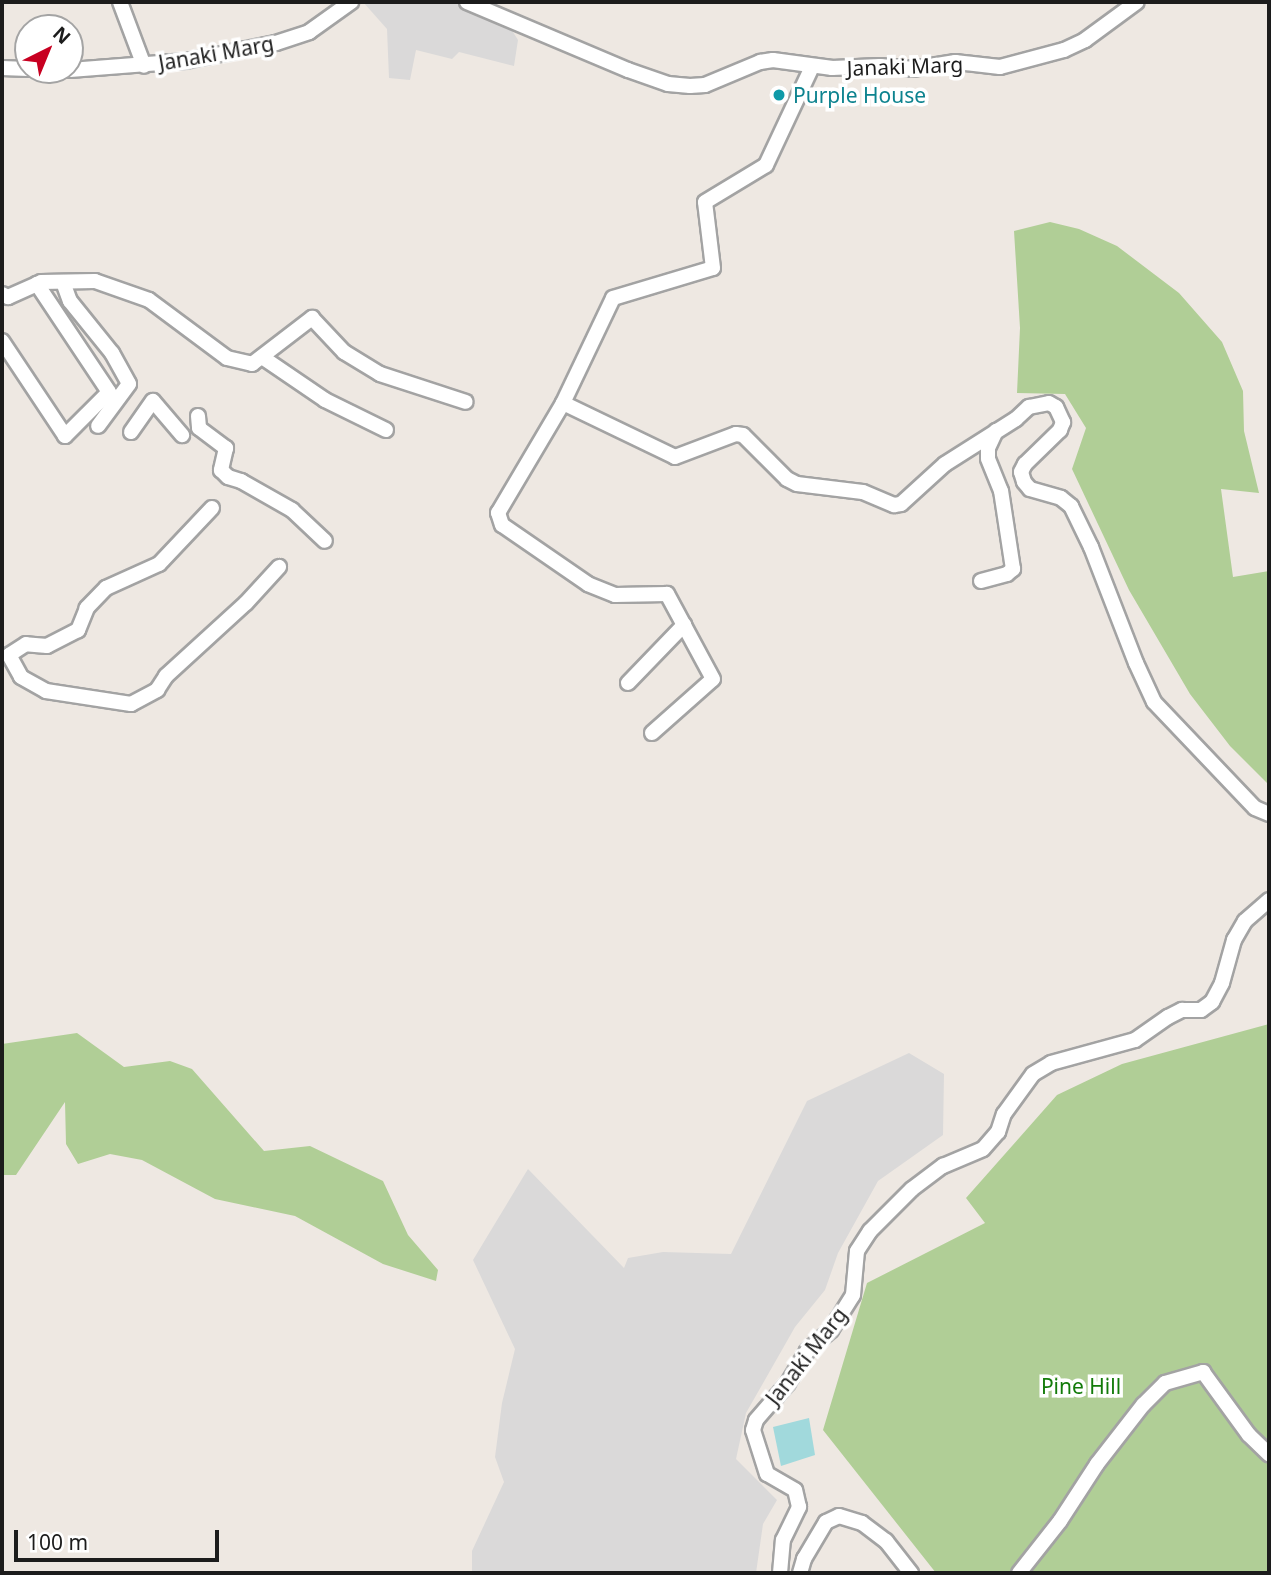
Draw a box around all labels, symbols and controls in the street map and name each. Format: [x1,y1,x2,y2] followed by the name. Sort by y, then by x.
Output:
[14,14,84,84] north arrow
[47,20,76,50] text: N
[156,30,276,76] street label: Janaki Marg
[846,51,964,81] street label: Janaki Marg
[793,82,926,108] place label: Purple House
[771,87,787,103] marker: Purple House
[760,1302,852,1410] street label: Janaki Marg
[1041,1373,1121,1399] park label: Pine Hill
[18,1516,222,1560] scale bar
[27,1528,88,1556] text: 100 m

